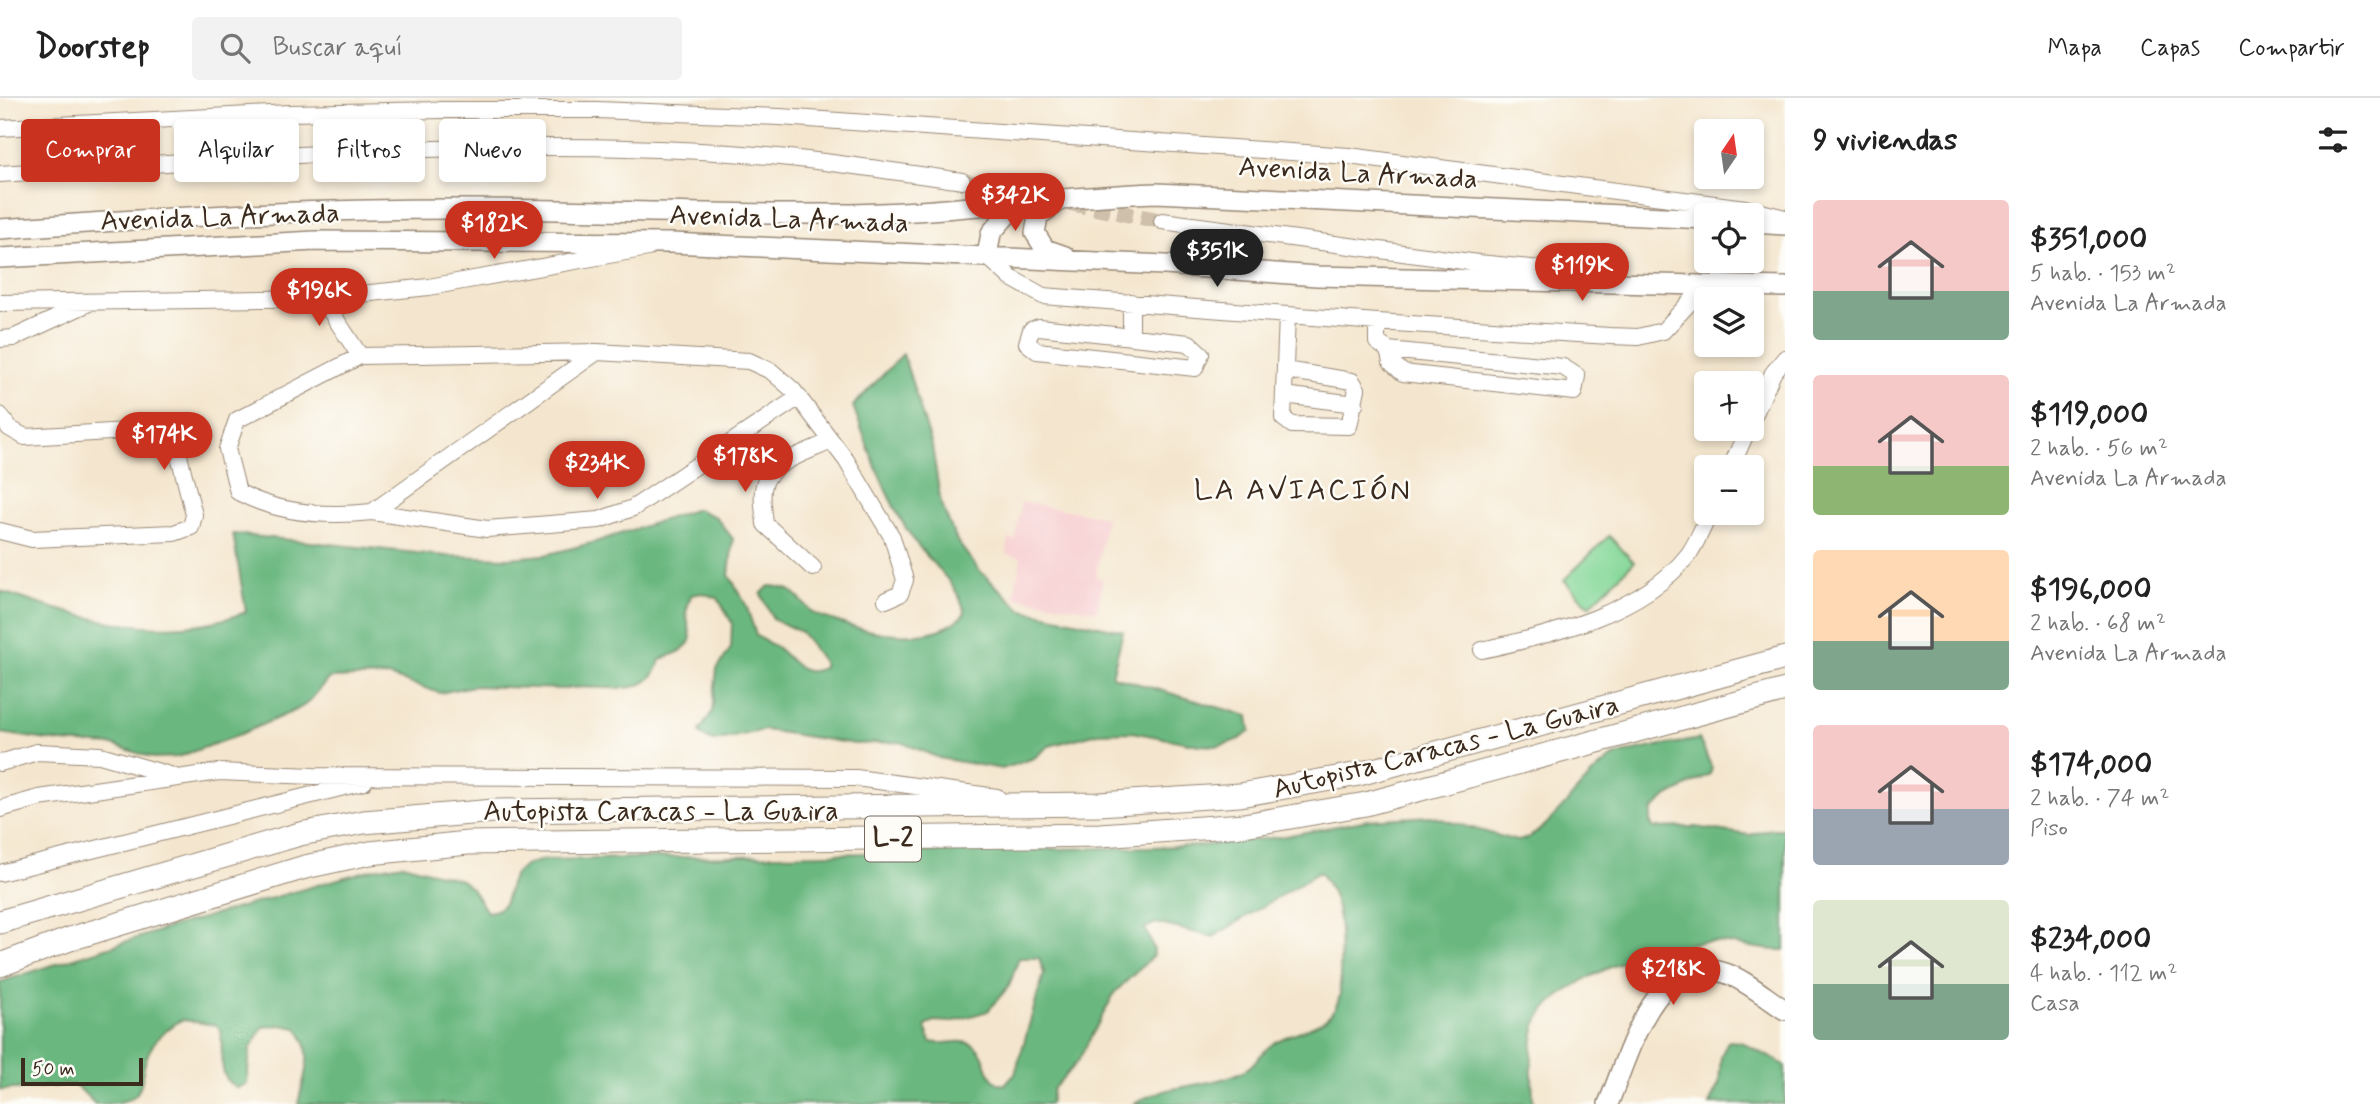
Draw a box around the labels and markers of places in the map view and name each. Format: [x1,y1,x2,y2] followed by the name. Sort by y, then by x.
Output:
[966,174,1064,233] pin: $342K
[445,202,543,261] pin: $182K
[1168,230,1266,289] pin: $351K
[1533,244,1631,303] pin: $119K
[270,268,368,328] pin: $196K
[115,412,213,472] pin: $174K
[696,434,794,494] pin: $178K
[548,442,646,501] pin: $234K
[1624,948,1722,1007] pin: $218K

